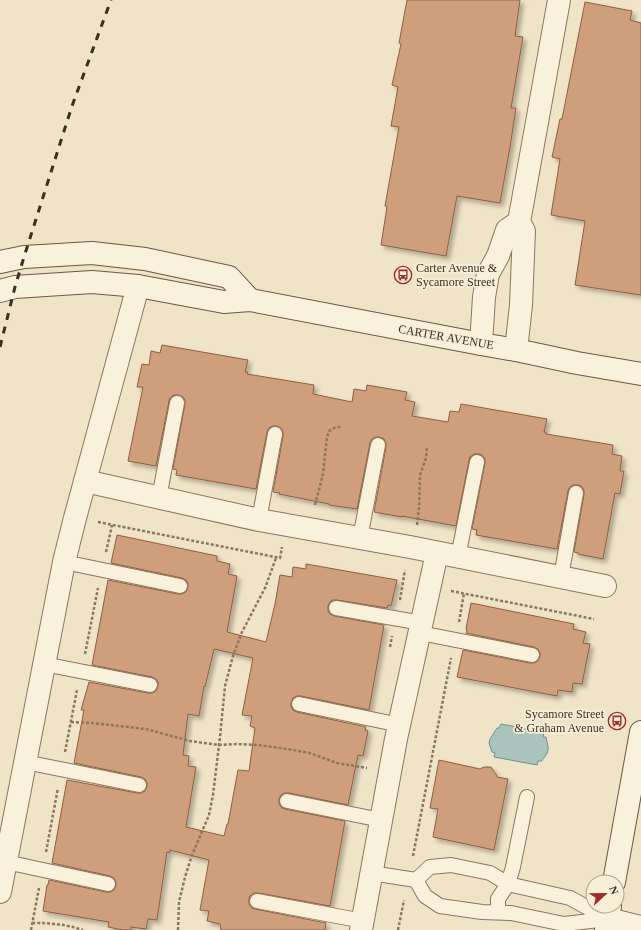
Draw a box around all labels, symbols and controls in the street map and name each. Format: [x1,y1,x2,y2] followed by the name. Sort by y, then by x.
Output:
[416,261,498,289] place label: Carter Avenue & Sycamore Street
[393,265,413,285] bus stop icon: Carter Avenue & Sycamore Street
[397,322,495,352] street label: CARTER AVENUE
[514,707,605,735] place label: Sycamore Street & Graham Avenue
[607,711,627,731] bus stop icon: Sycamore Street & Graham Avenue
[585,874,625,914] north arrow
[607,884,621,896] text: N

